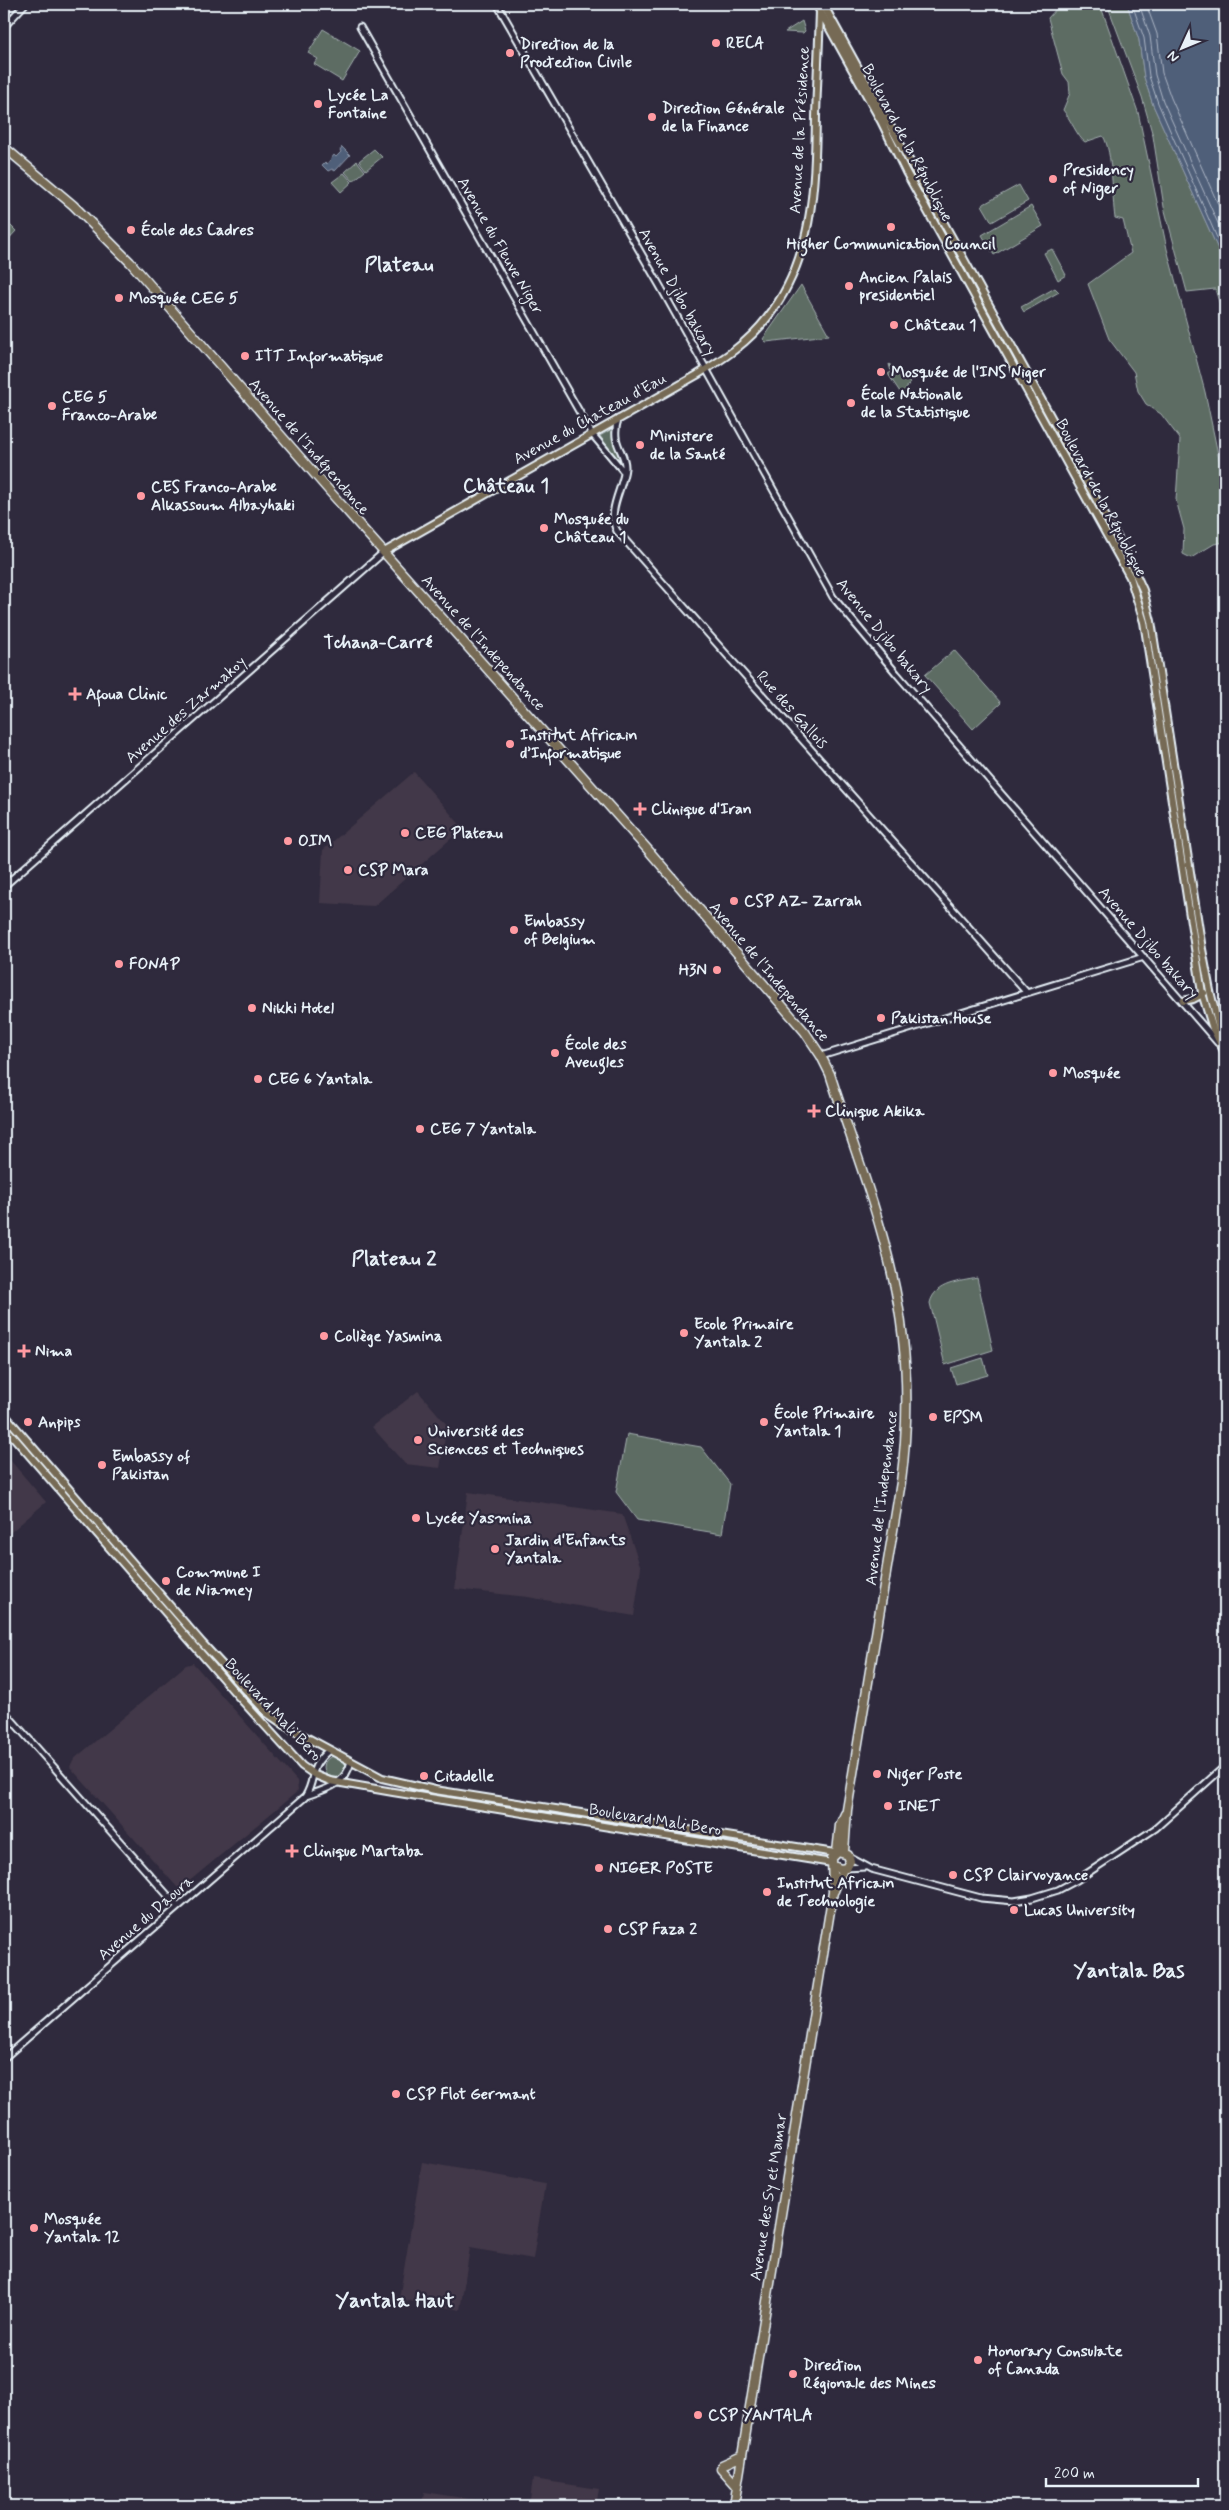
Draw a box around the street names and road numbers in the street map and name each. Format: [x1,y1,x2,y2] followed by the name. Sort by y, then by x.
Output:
[785,45,815,214] street label: Avenue de la Présidence
[857,61,957,225] street label: Boulevard de la République
[451,174,548,319] street label: Avenue du Fleuve Niger
[633,225,721,359] street label: Avenue Djibo bakary
[510,368,670,470] street label: Avenue du Chateau d'Eau
[244,374,375,520] street label: Avenue de l'Indépendance
[1051,416,1151,580] street label: Boulevard de la République
[416,570,550,716] street label: Avenue de l'Independance
[831,574,937,698] street label: Avenue Djibo bakary
[121,652,251,768] street label: Avenue des Zarmakoy
[751,667,833,753] street label: Rue des Gallois
[1093,882,1203,1004] street label: Avenue Djibo bakary
[704,898,834,1046] street label: Avenue de l'Independance
[861,1409,903,1587] street label: Avenue de l'Independance
[220,1654,326,1766] street label: Boulevard Mali Bero
[587,1799,723,1841] street label: Boulevard Mali Bero
[94,1870,199,1965] street label: Avenue du Daoura
[745,2112,793,2282] street label: Avenue des Sy et Mamar

